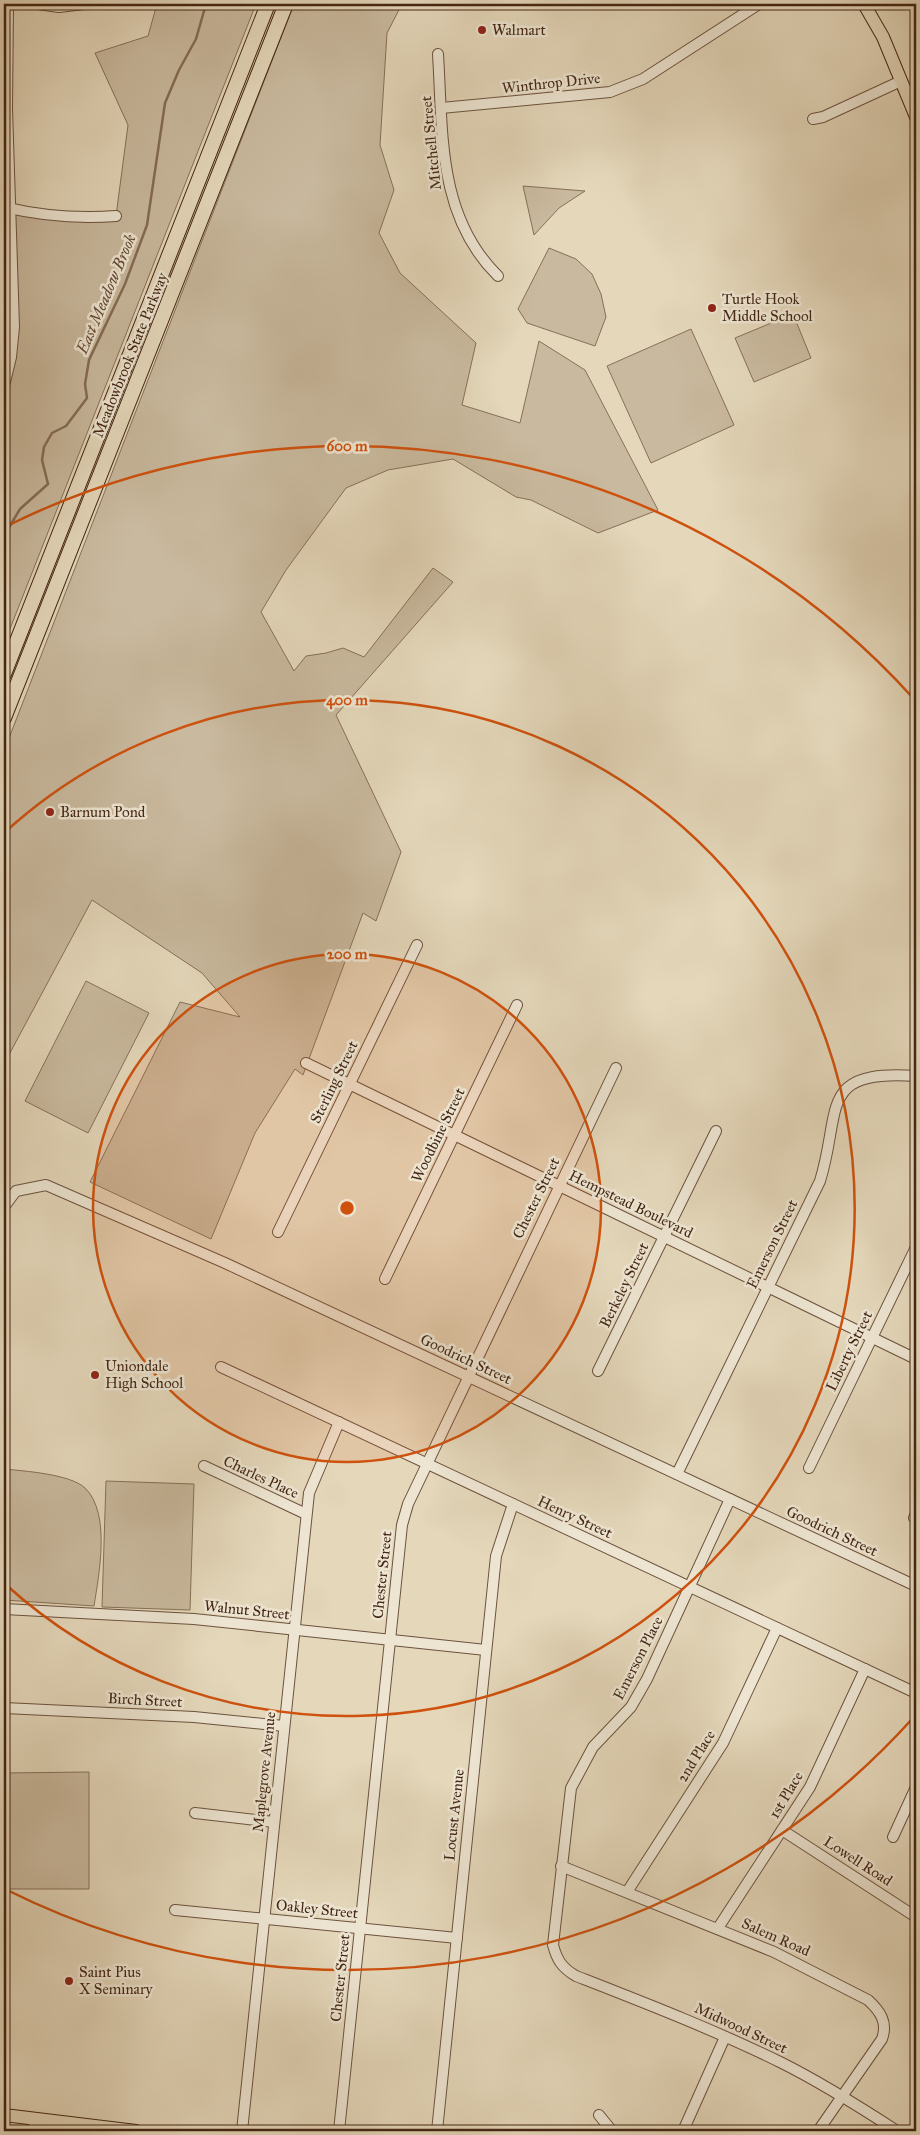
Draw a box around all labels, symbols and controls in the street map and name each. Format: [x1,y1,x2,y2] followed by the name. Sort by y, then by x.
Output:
[492,21,546,39] place label: Walmart
[476,24,488,36] marker: Walmart
[501,69,601,97] street label: Winthrop Drive
[417,94,445,191] street label: Mitchell Street
[72,231,140,358] water label: East Meadow Brook
[89,269,172,440] street label: Meadowbrook State Parkway
[722,290,814,325] place label: Turtle Hook Middle School
[706,302,718,314] marker: Turtle Hook Middle School
[327,437,368,455] text: 600 m
[326,691,368,710] text: 400 m
[60,803,146,821] place label: Barnum Pond
[44,806,56,818] marker: Barnum Pond
[327,945,368,963] text: 200 m
[306,1037,362,1126] street label: Sterling Street
[407,1084,469,1185] street label: Woodbine Street
[509,1154,564,1241] street label: Chester Street
[566,1166,696,1242] street label: Hempstead Boulevard
[743,1196,802,1292] street label: Emerson Street
[338,1199,356,1217] centre of rings
[596,1239,653,1331] street label: Berkeley Street
[822,1307,876,1394] street label: Liberty Street
[417,1330,515,1388] street label: Goodrich Street
[105,1357,184,1392] place label: Uniondale High School
[89,1369,101,1381] marker: Uniondale High School
[221,1452,301,1502] street label: Charles Place
[535,1492,616,1542] street label: Henry Street
[783,1502,881,1560] street label: Goodrich Street
[368,1530,396,1620] street label: Chester Street
[203,1597,291,1624] street label: Walnut Street
[609,1613,667,1703] street label: Emerson Place
[107,1689,183,1711] street label: Birch Street
[249,1711,279,1833] street label: Maplegrove Avenue
[673,1727,719,1785] street label: 2nd Place
[440,1768,468,1862] street label: Locust Avenue
[765,1768,807,1822] street label: 1st Place
[820,1832,896,1890] street label: Lowell Road
[275,1896,360,1922] street label: Oakley Street
[739,1914,813,1960] street label: Salem Road
[326,1933,354,2023] street label: Chester Street
[79,1963,154,1998] place label: Saint Pius X Seminary
[63,1975,75,1987] marker: Saint Pius X Seminary
[692,1999,791,2058] street label: Midwood Street

